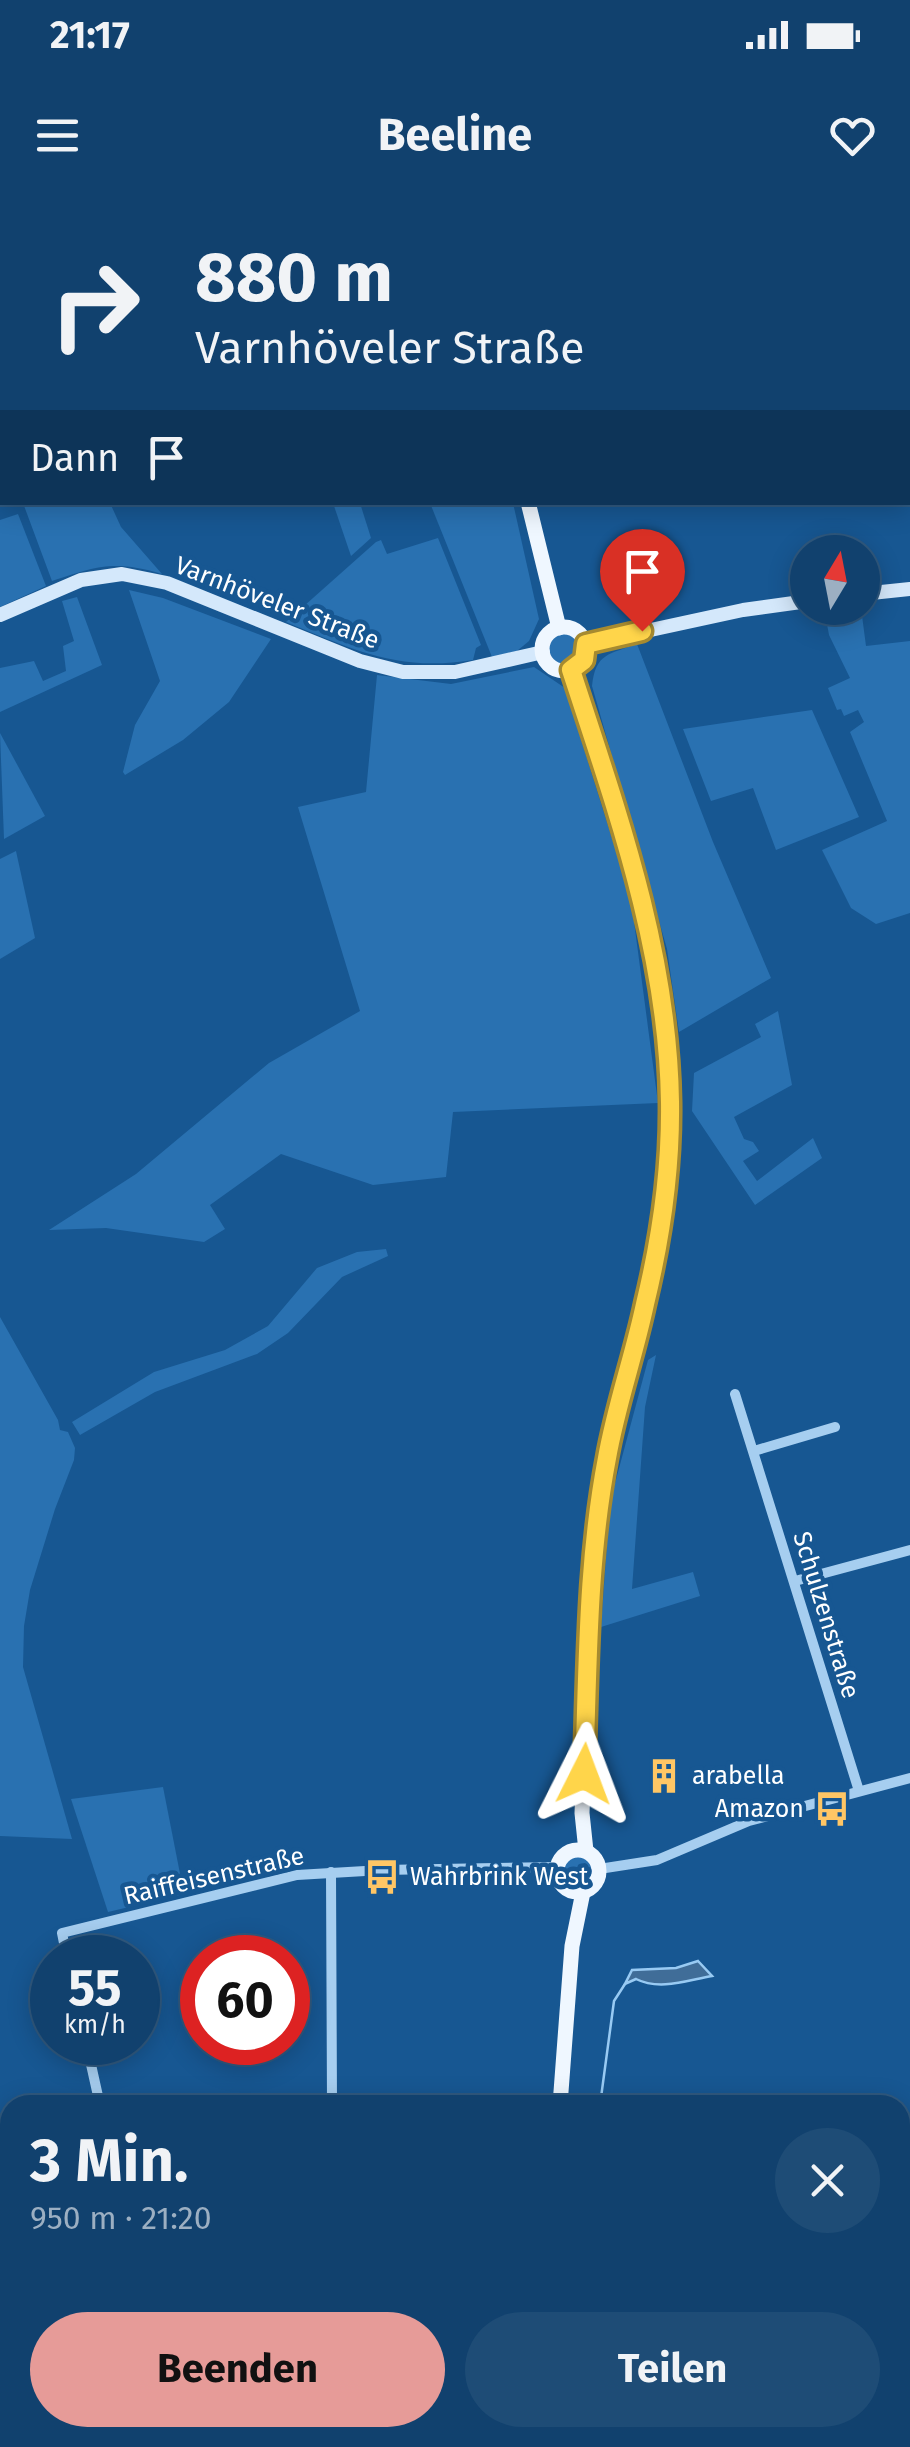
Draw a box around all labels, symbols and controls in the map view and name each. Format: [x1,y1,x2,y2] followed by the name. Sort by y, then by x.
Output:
[50,12,130,58] text: 21:17
[30,108,85,163] icon: menu
[378,108,532,162] text: Beeline
[825,108,880,163] icon: heart
[195,236,393,320] text: 880 m
[30,240,160,370] icon: right
[195,321,584,375] text: Varnhöveler Straße
[139,430,194,485] icon: arrive
[30,435,119,481] text: Dann
[600,529,685,632] pin
[790,535,880,625] north arrow
[790,535,880,625] map controls
[615,544,670,599] icon: arrive
[171,550,383,656] street label: Varnhöveler Straße
[786,1528,866,1702] street label: Schulzenstraße
[532,1722,636,1826] position arrow
[645,1757,683,1795] building icon: arabella
[692,1761,785,1791] place label: arabella
[813,1790,851,1828] bus stop icon: Amazon
[715,1794,804,1824] place label: Amazon
[121,1841,307,1911] street label: Raiffeisenstraße
[363,1858,401,1896] bus stop icon: Wahrbrink West
[410,1862,589,1892] place label: Wahrbrink West
[180,1935,310,2065] speed limit sign: 60
[68,1958,122,2018] text: 55
[64,2010,126,2040] text: km/h
[30,2125,189,2197] text: 3 Min.
[775,2128,880,2233] button: close
[30,2199,212,2237] text: 950 m · 21:20
[30,2312,445,2427] button: Beenden
[465,2312,880,2427] button: Teilen

